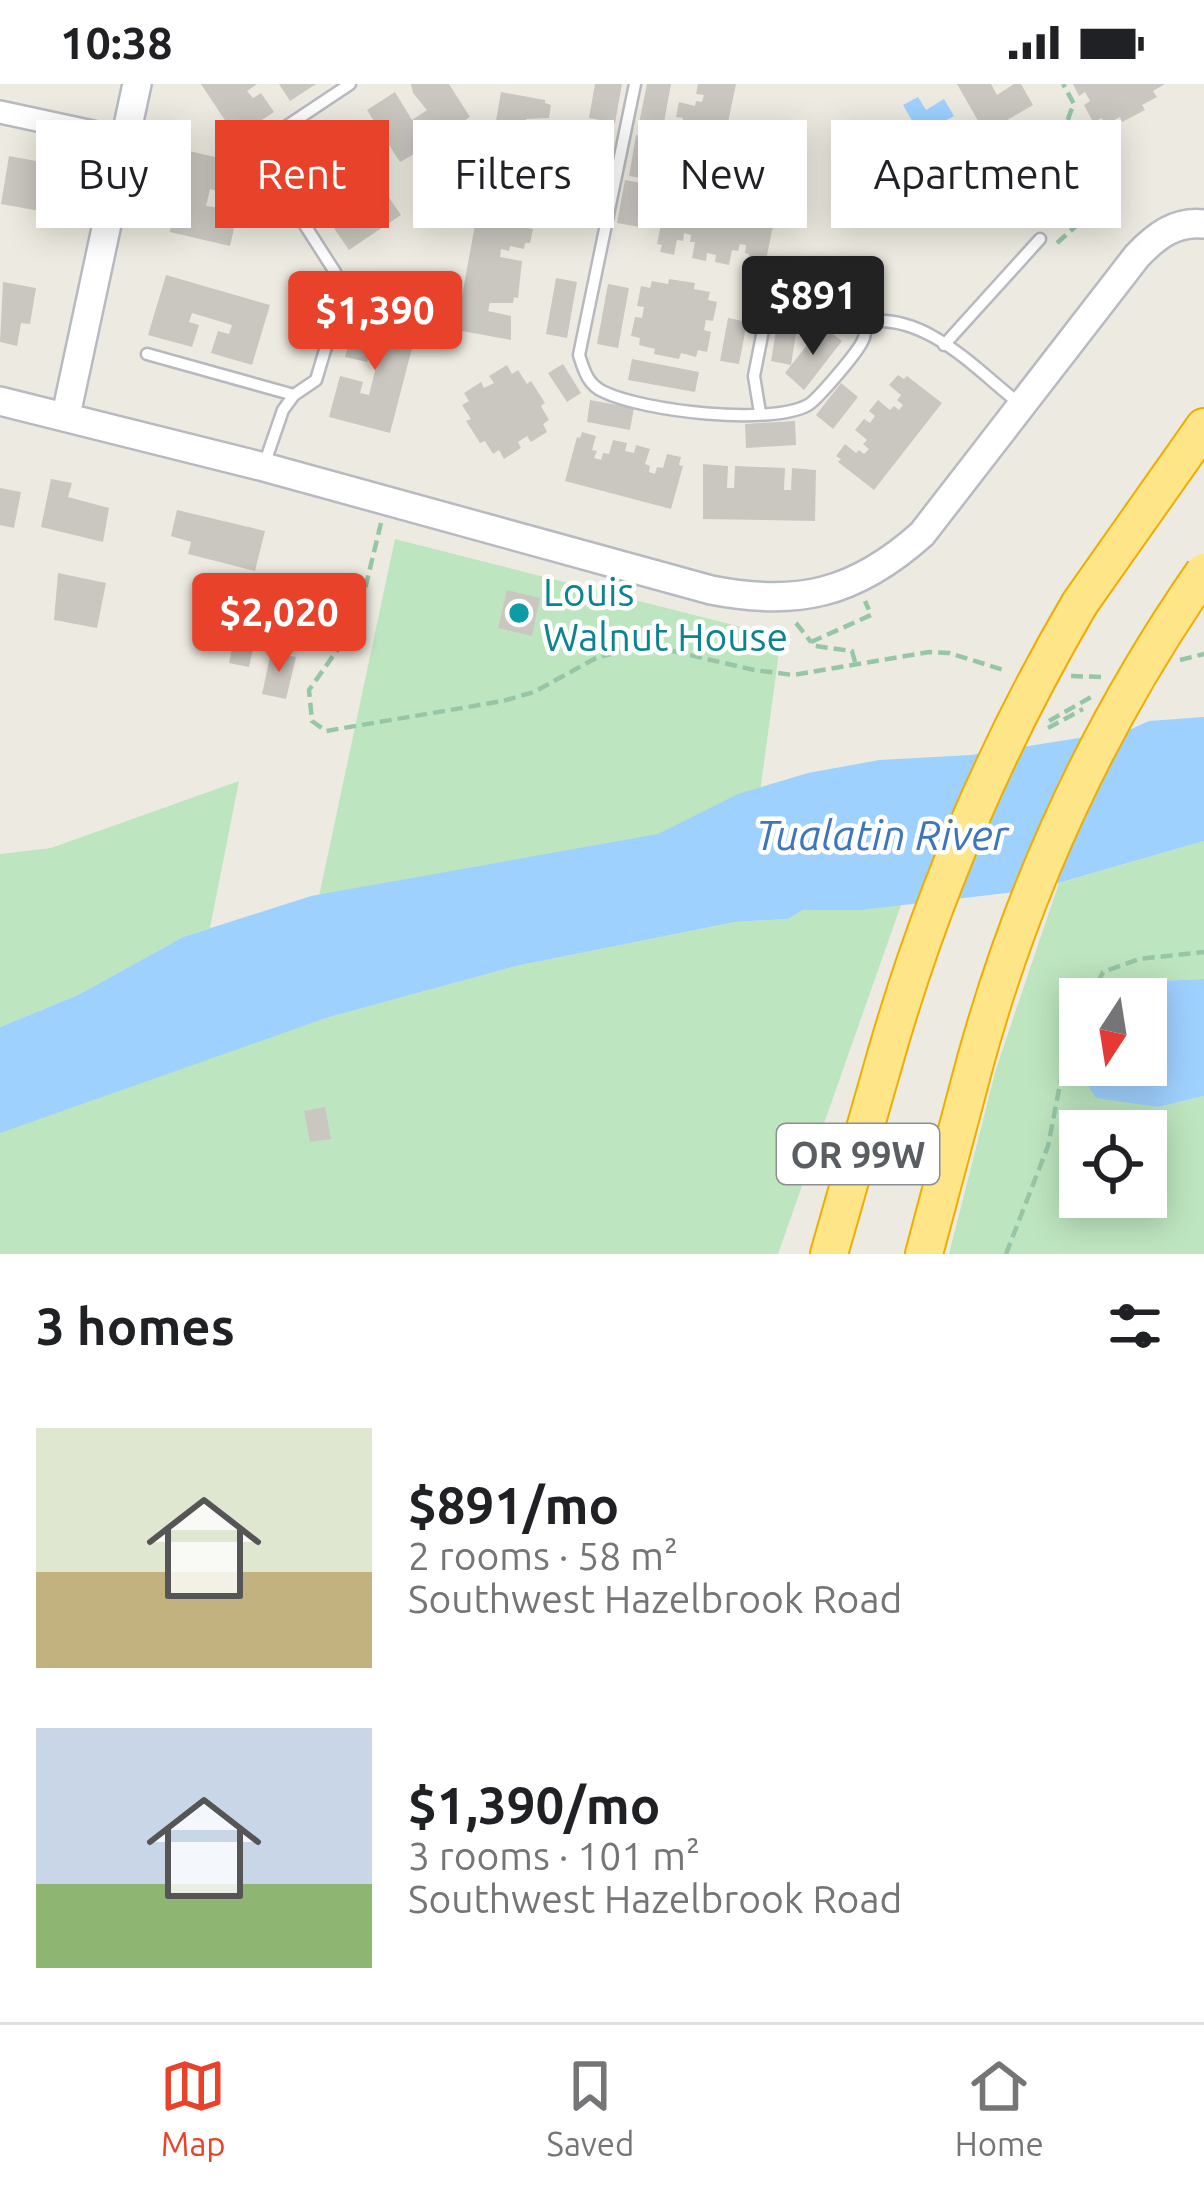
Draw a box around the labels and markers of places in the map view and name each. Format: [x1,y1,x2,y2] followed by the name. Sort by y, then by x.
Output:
[742,256,884,358] pin: $891
[277,271,473,373] pin: $1,390
[543,570,788,658] place label: Louis Walnut House
[181,573,377,675] pin: $2,020
[506,600,532,626] marker: Louis Walnut House

